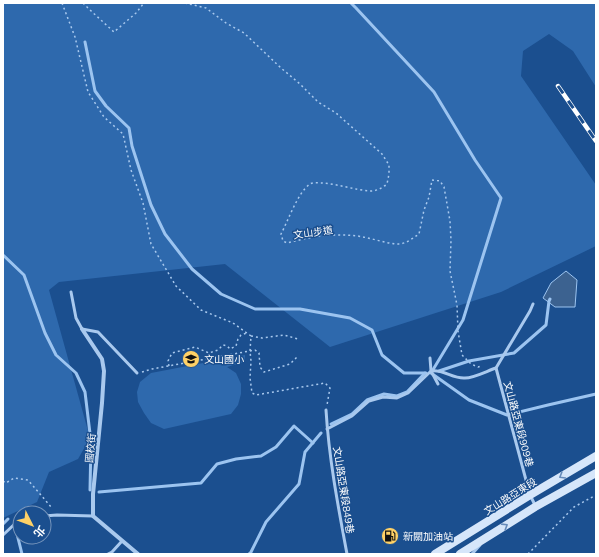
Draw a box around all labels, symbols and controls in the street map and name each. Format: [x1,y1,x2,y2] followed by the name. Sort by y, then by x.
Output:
[292,223,334,242] street label: 文山步道
[181,349,201,369] school or university icon: 文山國小
[204,353,244,366] place label: 文山國小
[501,380,536,468] street label: 文山路亞東段909巷
[82,432,99,464] street label: 國校街
[330,446,357,535] street label: 文山路亞東段849巷
[559,471,566,478] one-way arrow
[481,475,539,518] street label: 文山路亞東段
[12,505,52,545] north arrow
[31,523,48,540] text: 北
[501,523,508,531] one-way arrow
[380,526,400,546] fuel station icon: 新關加油站
[403,530,453,543] place label: 新關加油站

